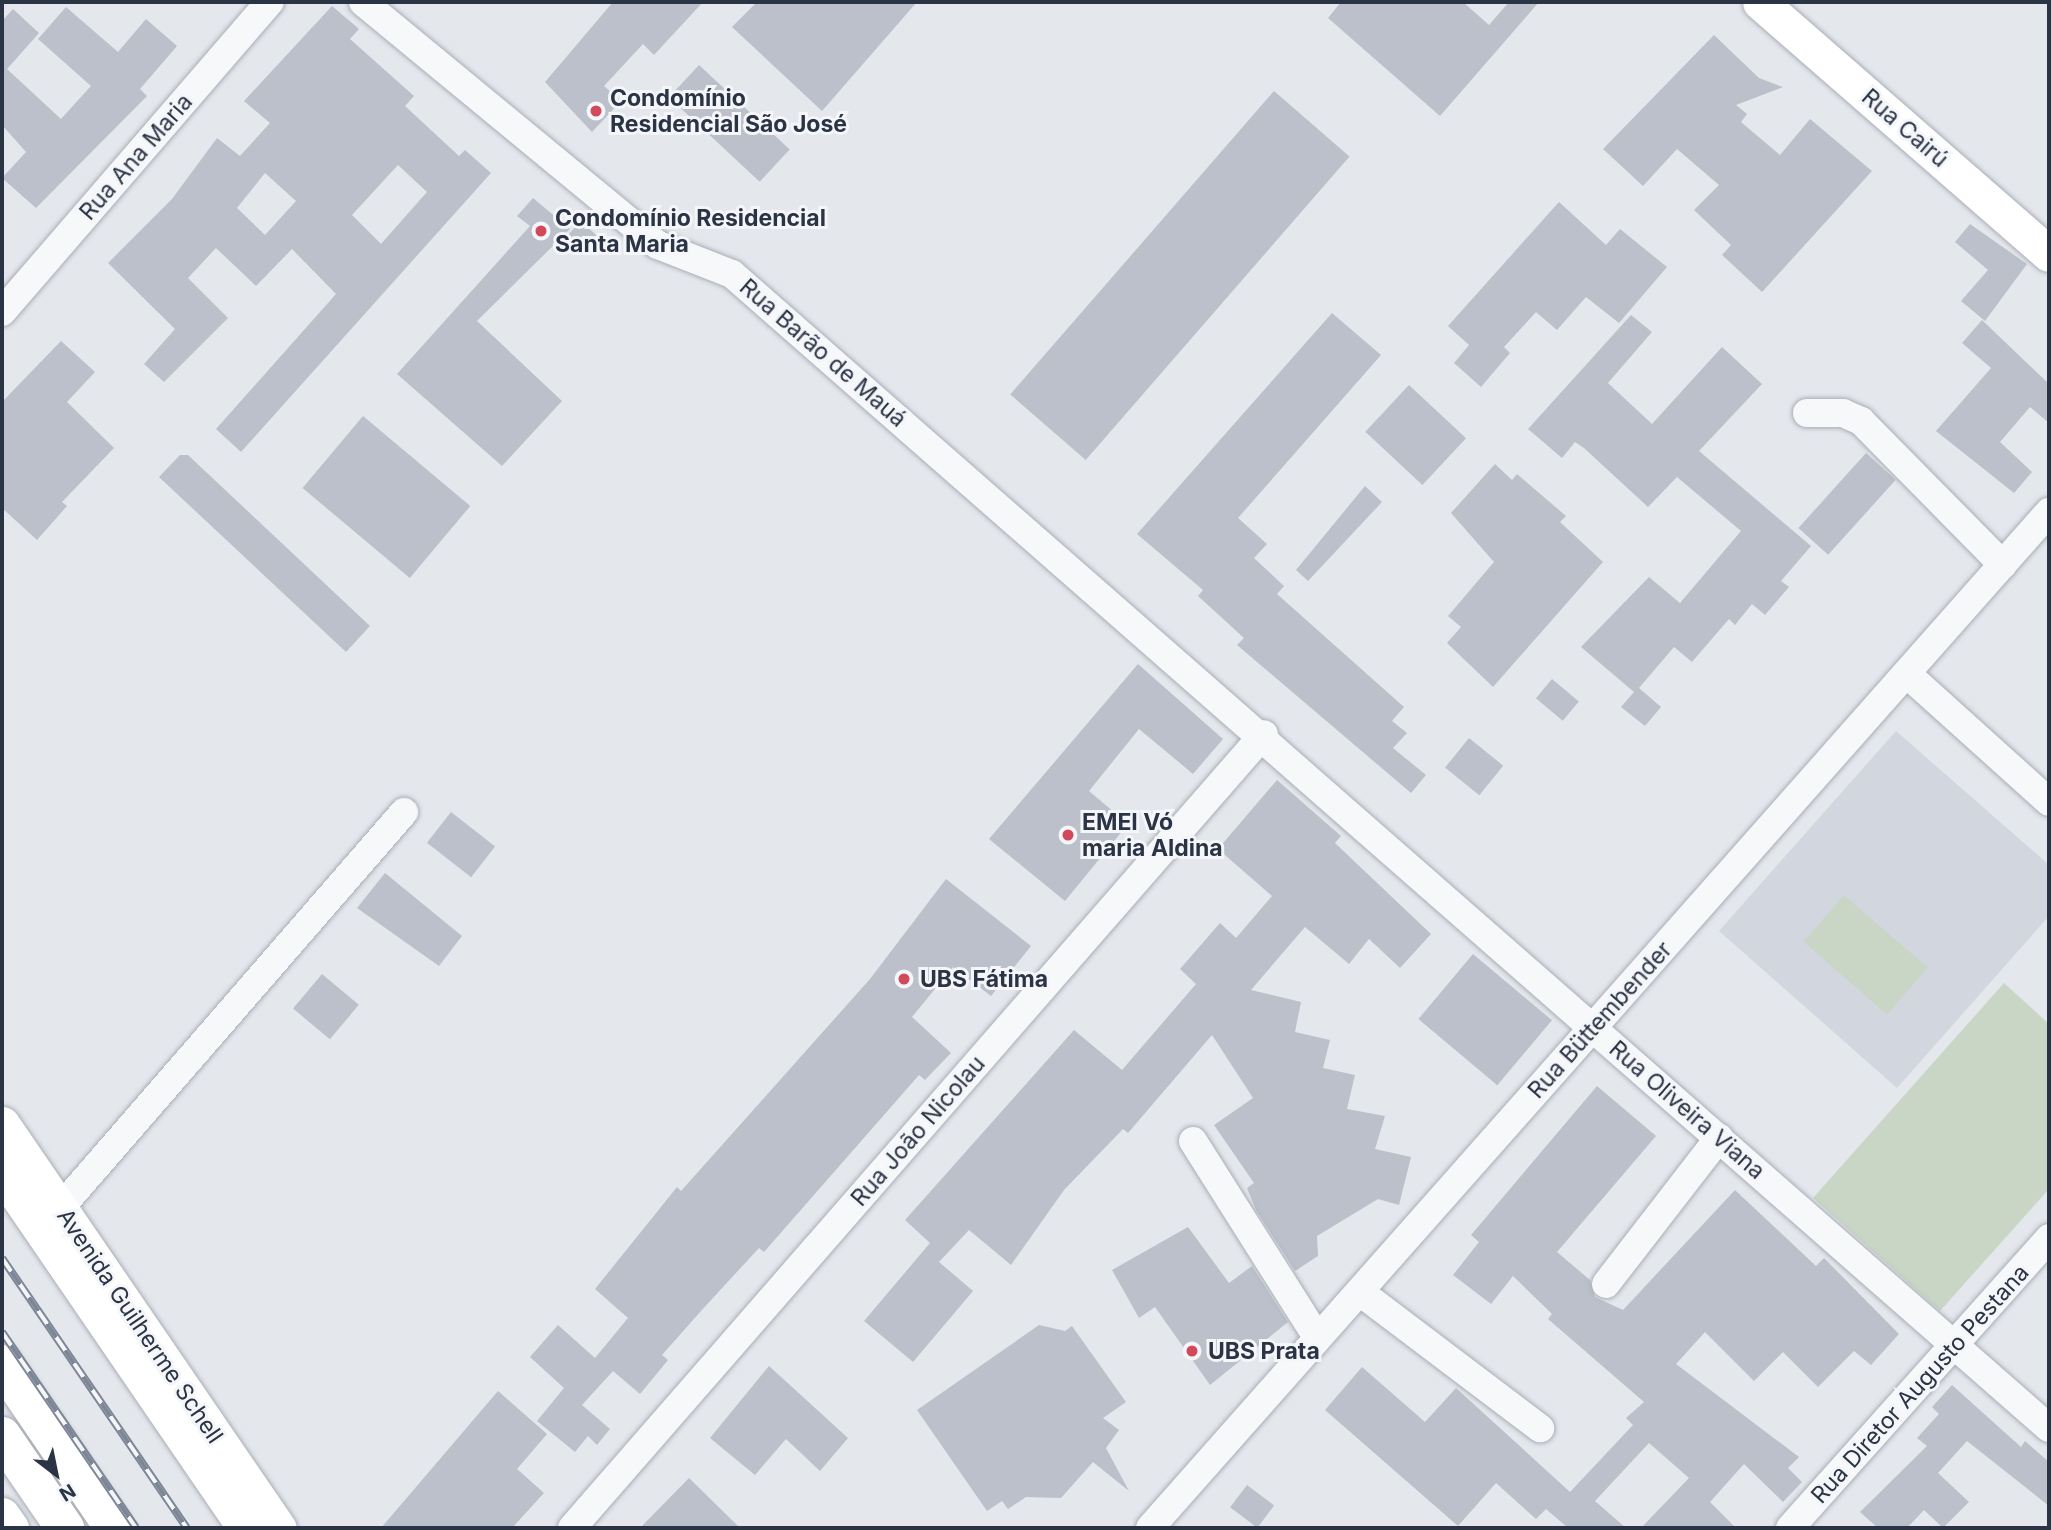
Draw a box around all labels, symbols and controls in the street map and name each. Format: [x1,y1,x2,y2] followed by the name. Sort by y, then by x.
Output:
[1856,83,1954,173] street label: Rua Cairú
[610,84,847,138] place label: Condomínio Residencial São José
[74,88,198,226] street label: Rua Ana Maria
[588,103,604,119] marker: Condomínio Residencial São José
[555,204,826,258] place label: Condomínio Residencial Santa Maria
[533,223,549,239] marker: Condomínio Residencial Santa Maria
[734,273,912,433] street label: Rua Barão de Mauá
[1082,808,1223,862] place label: EMEI Vó maria Aldina
[1060,827,1076,843] marker: EMEI Vó maria Aldina
[1522,936,1678,1104] street label: Rua Büttembender
[920,965,1048,993] place label: UBS Fátima
[894,969,914,989] marker: UBS Fátima
[1604,1035,1770,1185] street label: Rua Oliveira Viana
[845,1050,991,1212] street label: Rua João Nicolau
[51,1204,229,1448] street label: Avenida Guilherme Schell
[1805,1259,2035,1509] street label: Rua Diretor Augusto Pestana
[1208,1337,1320,1365] place label: UBS Prata
[1182,1341,1202,1361] marker: UBS Prata
[21,1439,91,1509] north arrow
[55,1479,80,1506] text: N

